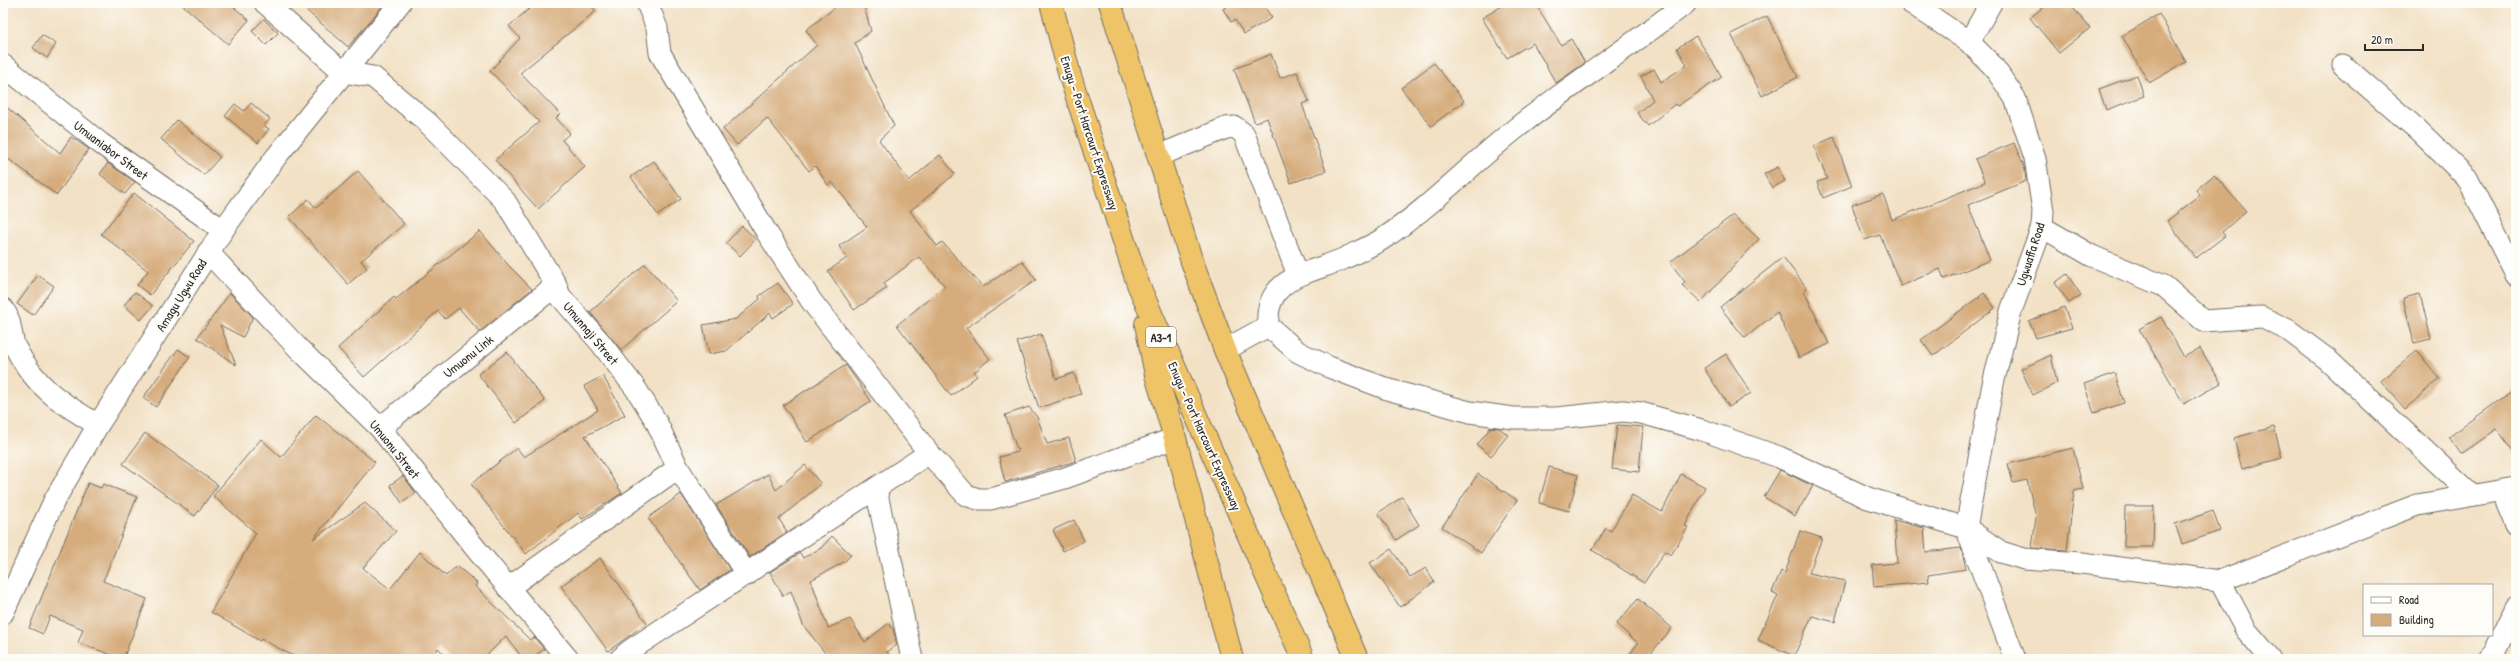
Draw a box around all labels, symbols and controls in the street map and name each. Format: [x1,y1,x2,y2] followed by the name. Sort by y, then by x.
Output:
[2365,26,2423,52] scale bar
[2371,31,2393,48] text: 20 m
[1057,54,1124,213] street label: Enugu - Port Harcourt Expressway
[70,116,152,184] street label: Umuaniabor Street
[2011,220,2049,288] street label: Ugwuaffa Road
[151,255,211,335] street label: Amagu Ugwu Road
[559,298,623,369] street label: Umunnaji Street
[1146,327,1176,347] road number: A3-1
[439,330,497,382] street label: Umuonu Link
[1164,359,1246,514] street label: Enugu - Port Harcourt Expressway
[366,416,425,483] street label: Umuonu Street
[2363,584,2493,636] legend
[2399,591,2419,608] text: Road
[2399,611,2434,628] text: Building

